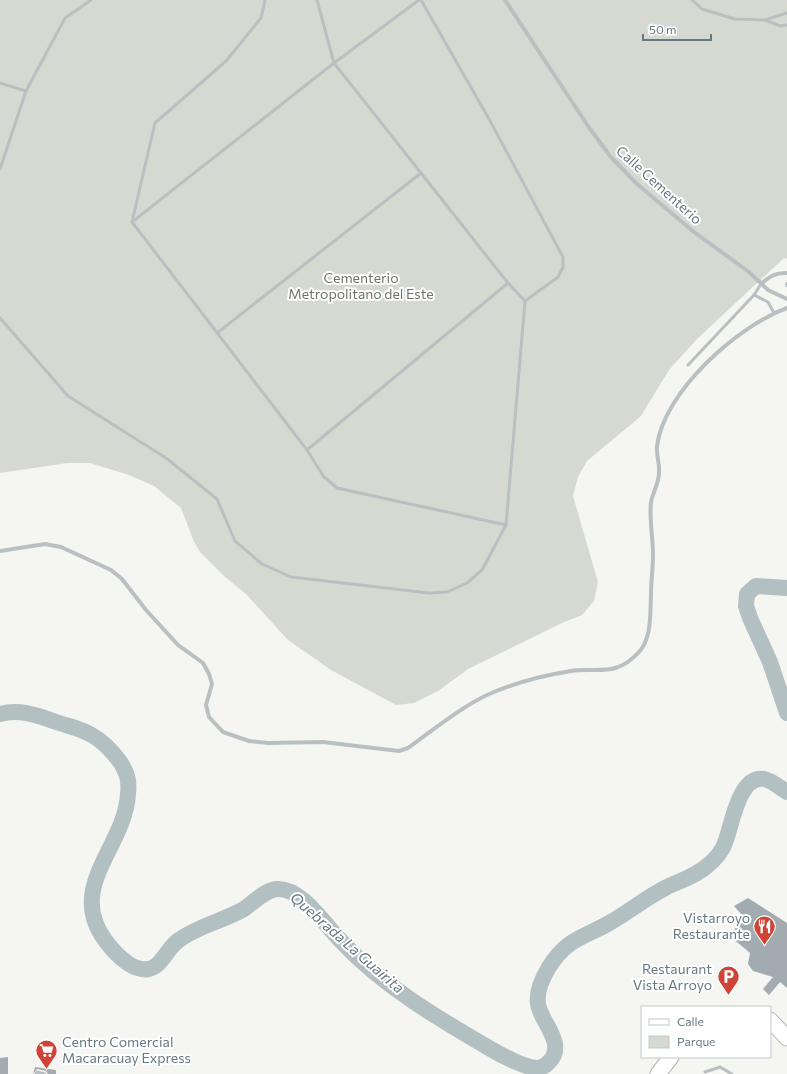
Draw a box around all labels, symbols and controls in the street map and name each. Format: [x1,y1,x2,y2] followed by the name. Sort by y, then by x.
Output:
[643,16,711,42] scale bar
[649,22,677,36] text: 50 m
[613,142,706,228] street label: Calle Cementerio
[288,269,434,302] park label: Cementerio Metropolitano del Este
[287,888,408,997] water label: Quebrada La Guairita
[673,909,750,942] place label: Vistarroyo Restaurante
[752,913,778,946] restaurant icon: Vistarroyo Restaurante
[633,960,712,993] place label: Restaurant Vista Arroyo
[715,964,741,997] parking icon: Restaurant Vista Arroyo
[641,1006,771,1058] legend
[677,1014,704,1028] text: Calle
[62,1033,191,1066] place label: Centro Comercial Macaracuay Express
[677,1034,715,1048] text: Parque
[34,1037,60,1070] supermarket icon: Centro Comercial Macaracuay Express

